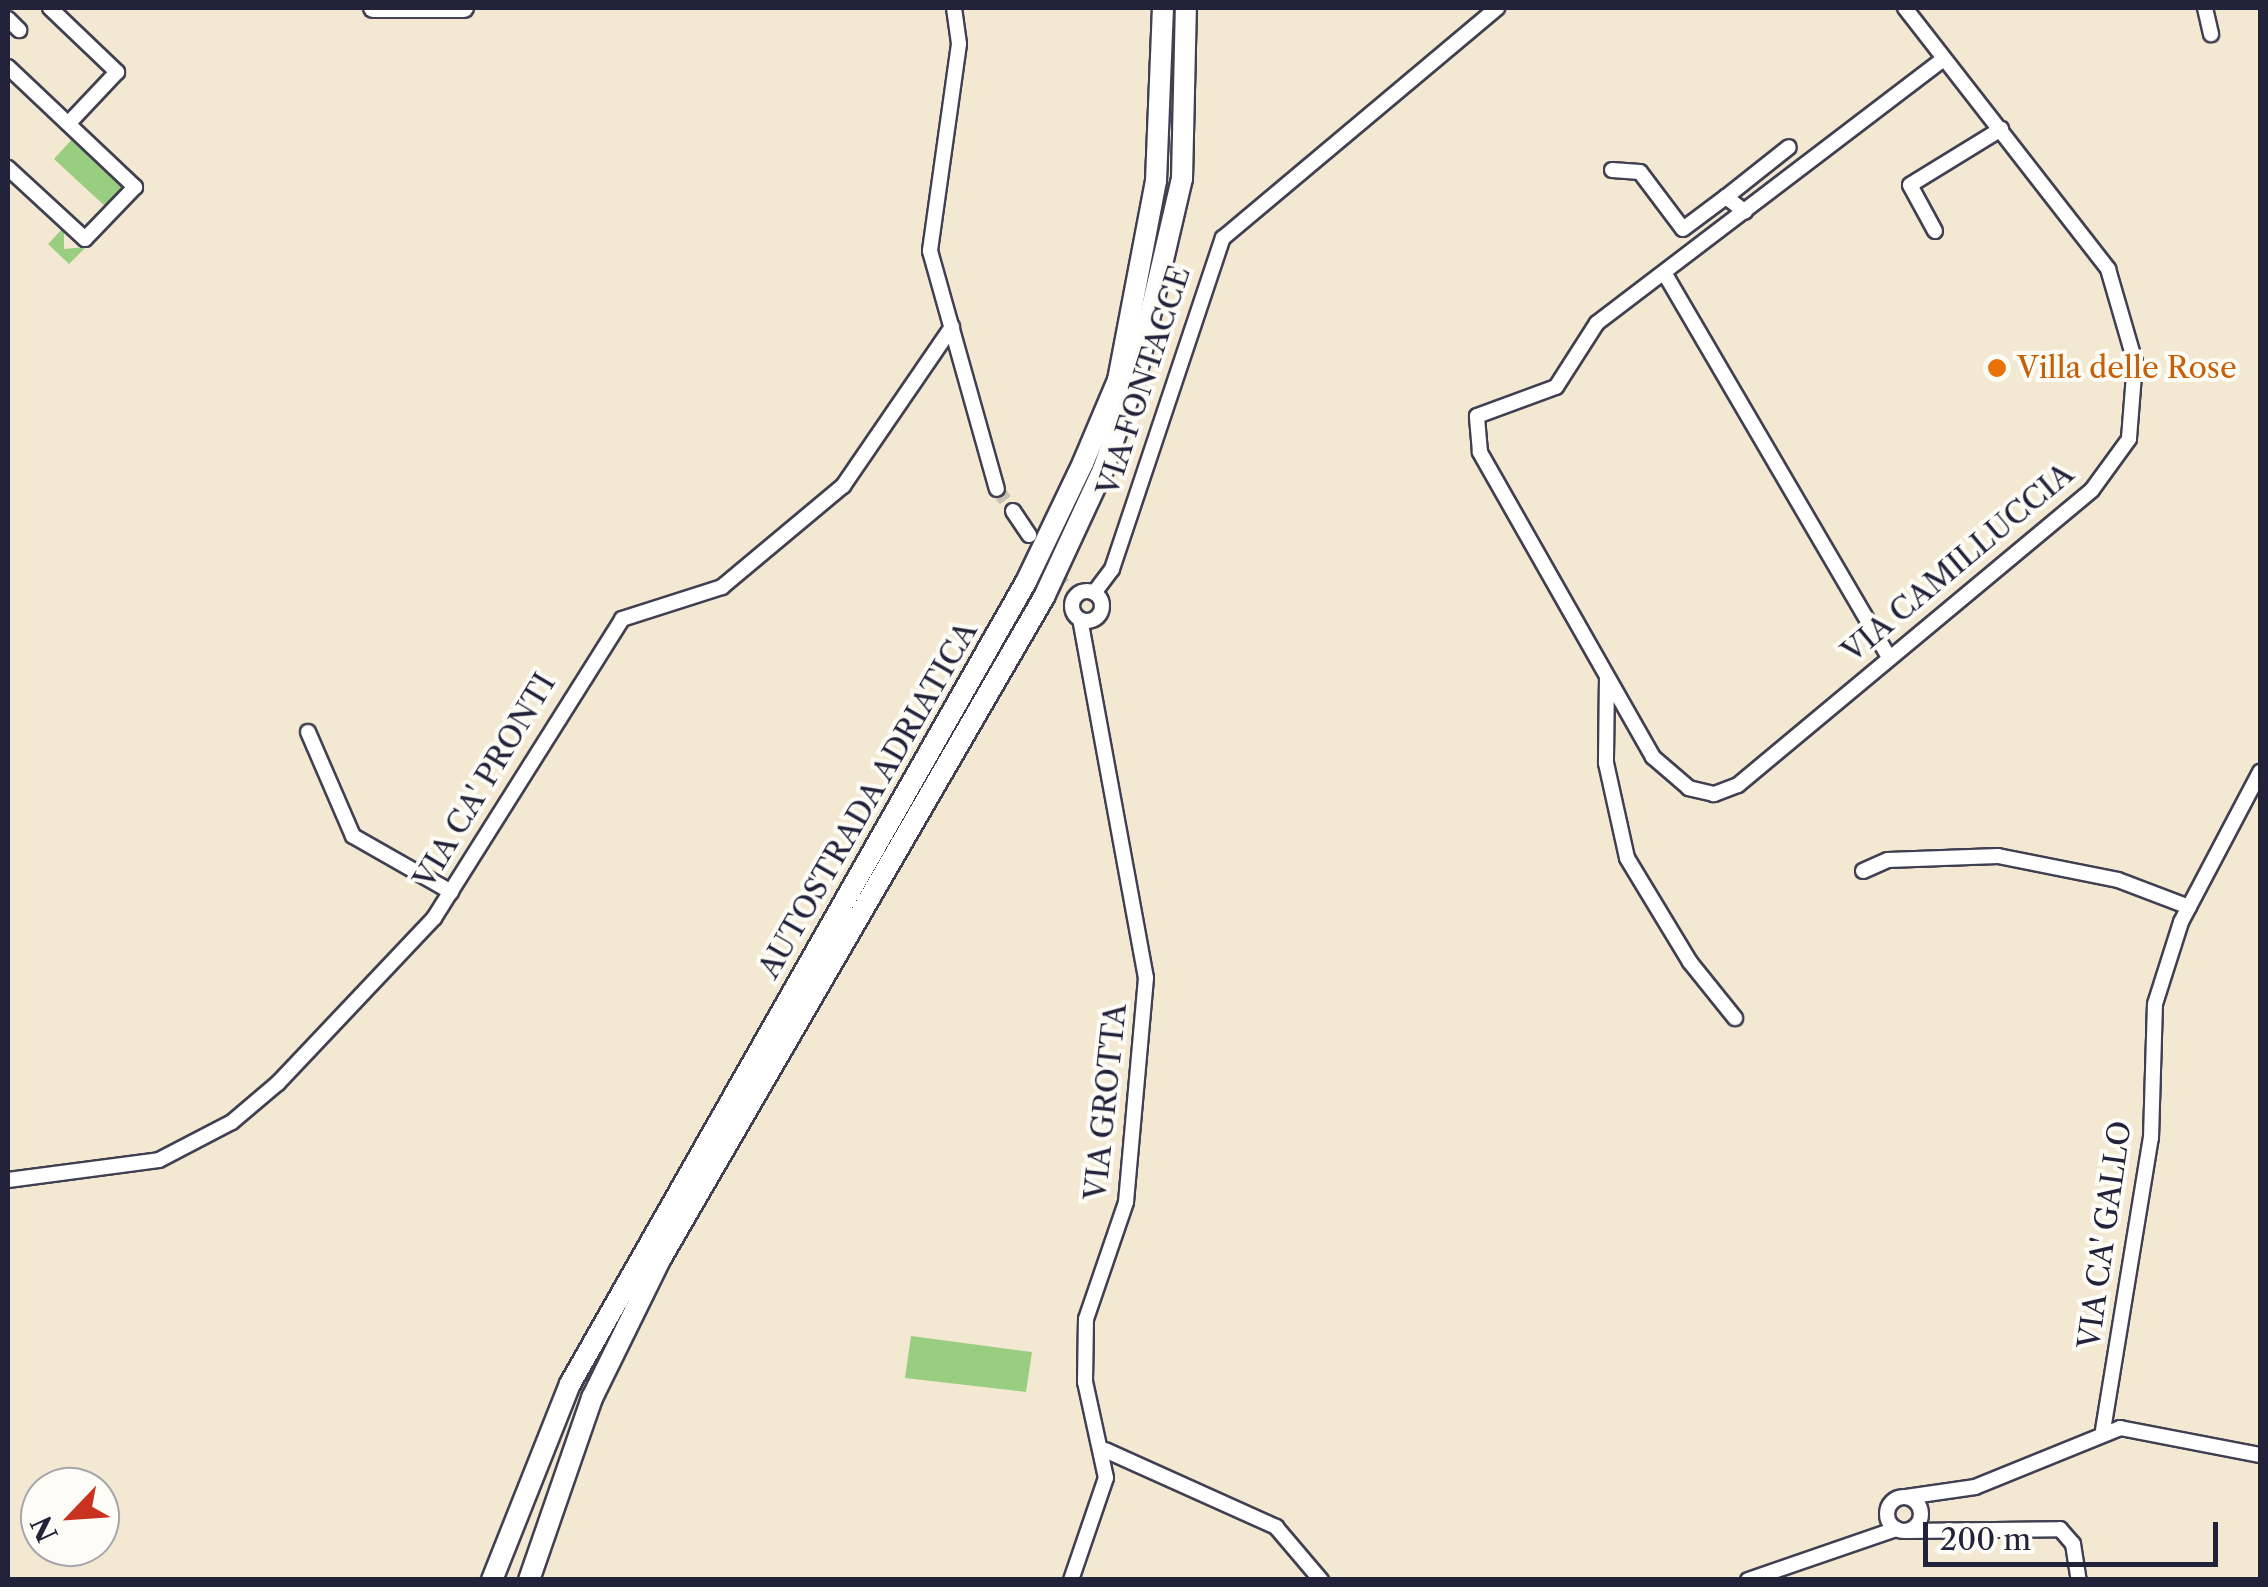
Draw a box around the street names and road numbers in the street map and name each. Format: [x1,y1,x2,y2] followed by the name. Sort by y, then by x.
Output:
[1090,261,1198,501] street label: VIA FONTACCE
[1835,455,2081,671] street label: VIA CAMILLUCCIA
[750,614,986,986] street label: AUTOSTRADA ADRIATICA
[406,667,564,895] street label: VIA CA' PRONTI
[1078,1001,1134,1203] street label: VIA GROTTA
[2071,1118,2139,1352] street label: VIA CA' GALLO

